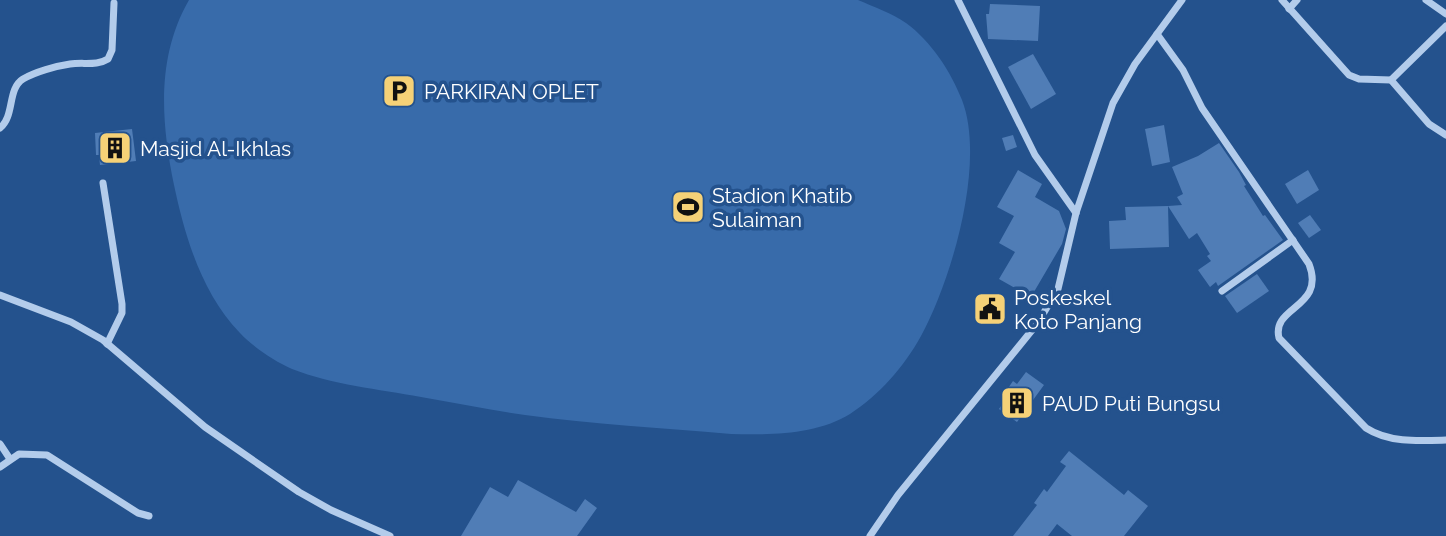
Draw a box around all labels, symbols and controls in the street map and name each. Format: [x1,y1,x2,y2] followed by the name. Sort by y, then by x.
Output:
[380,72,418,110] parking icon: PARKIRAN OPLET
[424,79,599,104] place label: PARKIRAN OPLET
[96,129,134,167] building icon: Masjid Al-Ikhlas
[140,136,291,161] place label: Masjid Al-Ikhlas
[712,183,852,232] place label: Stadion Khatib Sulaiman
[669,188,707,226] sports icon: Stadion Khatib Sulaiman
[1014,285,1142,334] place label: Poskeskel Koto Panjang
[971,290,1009,328] public building icon: Poskeskel Koto Panjang
[998,384,1036,422] building icon: PAUD Puti Bungsu
[1042,391,1221,416] place label: PAUD Puti Bungsu

